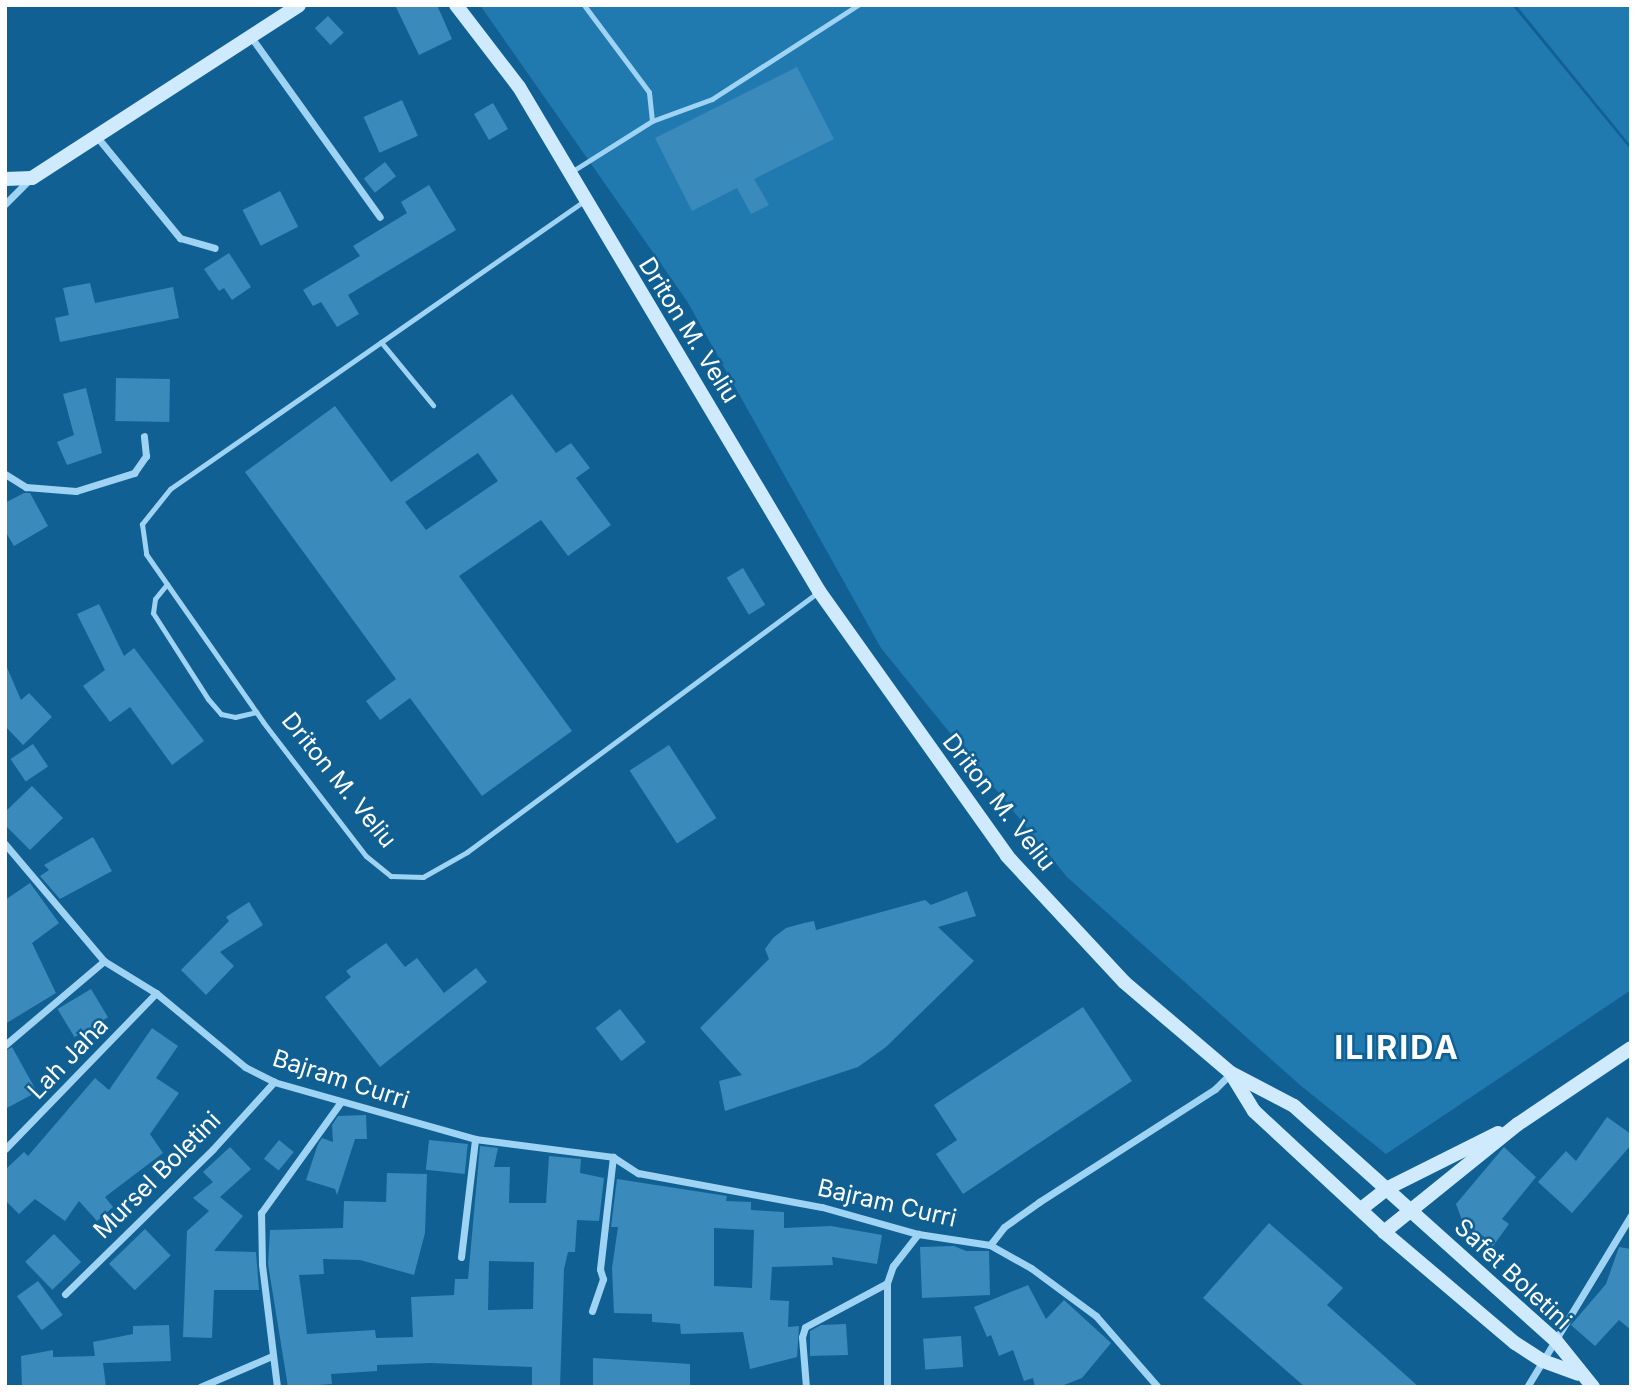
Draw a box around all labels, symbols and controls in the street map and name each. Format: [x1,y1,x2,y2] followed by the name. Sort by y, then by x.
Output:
[633,252,745,408] street label: Driton M. Veliu
[276,706,402,854] street label: Driton M. Veliu
[937,728,1061,876] street label: Driton M. Veliu
[22,1011,114,1105] street label: Lah Jaha
[1335,1029,1459,1067] district label: ILIRIDA
[269,1043,413,1115] street label: Bajram Curri
[88,1106,226,1244] street label: Mursel Boletini
[815,1173,959,1233] street label: Bajram Curri
[1449,1213,1577,1335] street label: Safet Boletini

